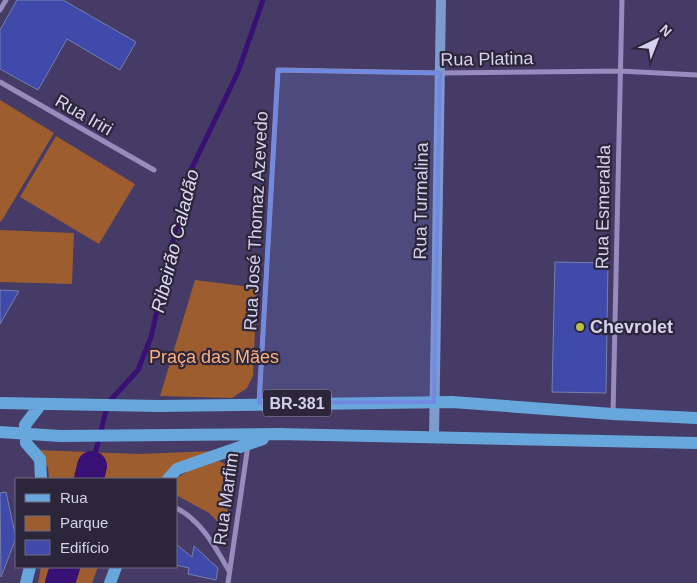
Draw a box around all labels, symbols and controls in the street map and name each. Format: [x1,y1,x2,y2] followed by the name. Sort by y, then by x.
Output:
[632,15,682,65] north arrow
[657,21,675,40] text: N
[440,48,535,70] street label: Rua Platina
[52,91,116,139] street label: Rua Iriri
[240,111,272,331] street label: Rua José Thomaz Azevedo
[410,141,432,260] street label: Rua Turmalina
[592,144,614,269] street label: Rua Esmeralda
[147,167,203,315] water label: Ribeirão Caladão
[590,317,673,337] place label: Chevrolet
[574,321,586,333] marker: Chevrolet
[149,347,279,367] park label: Praça das Mães
[263,389,331,416] road number: BR-381
[210,452,242,546] street label: Rua Marfim
[15,478,178,568] legend
[60,489,88,506] text: Rua
[60,514,108,531] text: Parque
[60,539,109,556] text: Edifício

